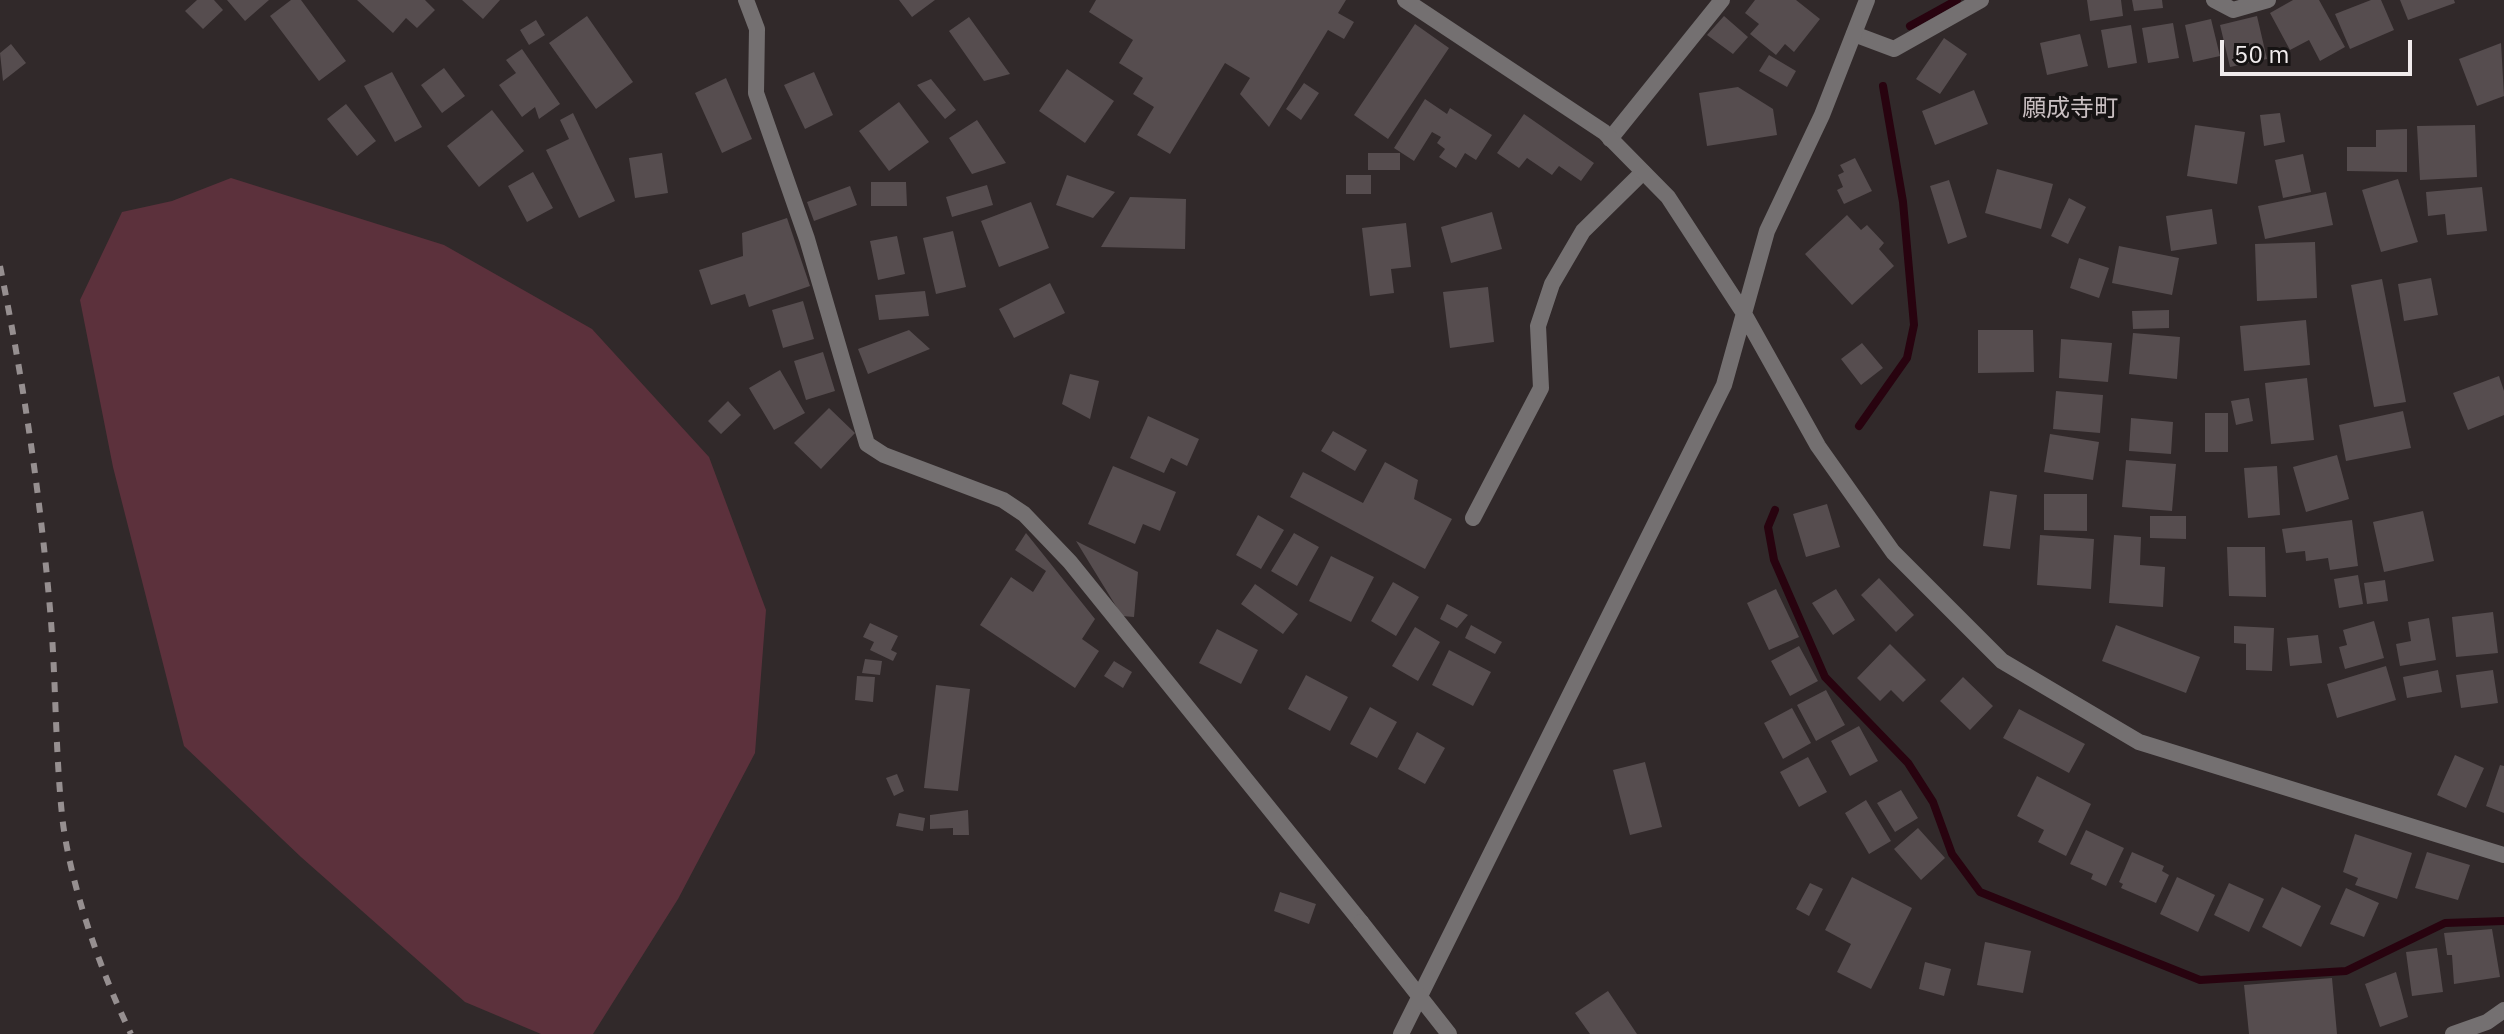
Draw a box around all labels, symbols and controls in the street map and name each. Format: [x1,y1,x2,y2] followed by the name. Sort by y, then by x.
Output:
[2224,24,2416,74] scale bar
[2234,38,2289,70] text: 50 m
[2022,95,2118,123] district label: 願成寺町

